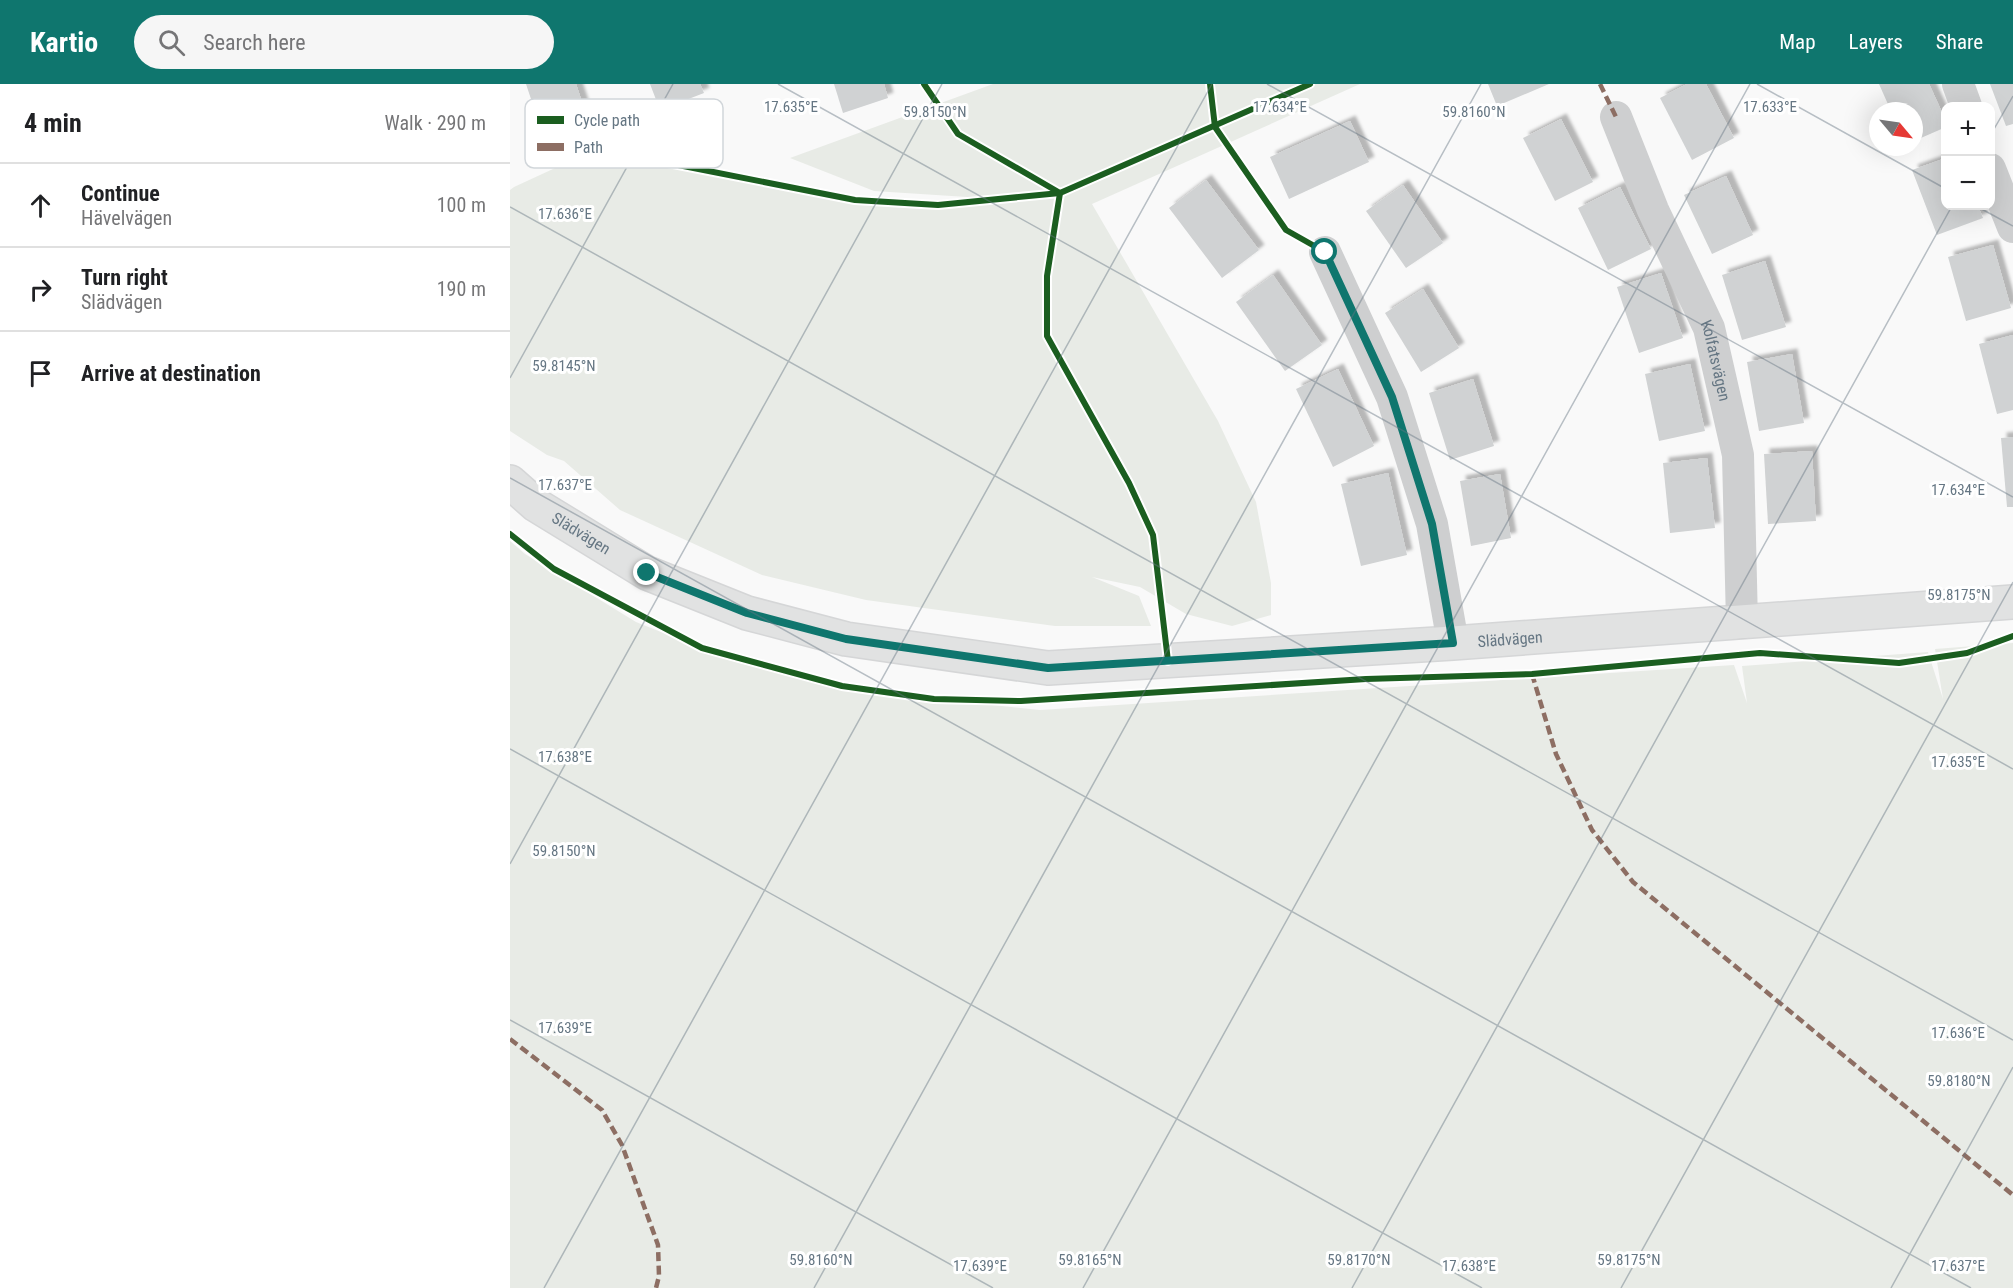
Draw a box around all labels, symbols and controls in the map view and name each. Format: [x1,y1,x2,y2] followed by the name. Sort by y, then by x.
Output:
[134,15,554,69] search box
[30,26,98,59] text: Kartio
[155,26,188,59] icon: search
[203,30,306,55] text: Search here
[1779,30,1816,54] text: Map
[1849,30,1903,54] text: Layers
[1936,30,1983,54] text: Share
[764,98,818,116] text: 17.635°E
[1253,98,1307,116] text: 17.634°E
[1743,98,1797,116] text: 17.633°E
[525,99,723,168] legend
[1869,102,1923,156] north arrow
[1941,102,1995,210] map controls
[1941,102,1995,156] button: +
[903,103,967,121] text: 59.8150°N
[1442,103,1506,121] text: 59.8160°N
[24,108,82,138] text: 4 min
[385,111,486,135] text: Walk · 290 m
[574,111,640,130] text: Cycle path
[574,138,603,157] text: Path
[1941,156,1995,210] button: −
[81,181,160,206] text: Continue
[24,189,57,222] icon: ahead
[437,193,486,217] text: 100 m
[538,205,592,223] text: 17.636°E
[81,206,172,230] text: Hävelvägen
[1311,238,1337,264] route start
[81,265,168,290] text: Turn right
[24,273,57,306] icon: right
[437,277,486,301] text: 190 m
[81,290,162,314] text: Slädvägen
[1697,317,1734,403] street label: Kolfatsvägen
[24,357,57,390] icon: arrive
[532,357,596,375] text: 59.8145°N
[81,361,261,386] text: Arrive at destination
[538,476,592,494] text: 17.637°E
[1931,481,1985,499] text: 17.634°E
[548,508,614,558] street label: Slädvägen
[633,559,659,585] route end
[1927,586,1991,604] text: 59.8175°N
[1477,627,1543,651] street label: Slädvägen
[538,748,592,766] text: 17.638°E
[1931,753,1985,771] text: 17.635°E
[532,842,596,860] text: 59.8150°N
[538,1019,592,1037] text: 17.639°E
[1931,1024,1985,1042] text: 17.636°E
[1927,1072,1991,1090] text: 59.8180°N
[789,1251,853,1269] text: 59.8160°N
[1058,1251,1122,1269] text: 59.8165°N
[1327,1251,1391,1269] text: 59.8170°N
[1597,1251,1661,1269] text: 59.8175°N
[953,1257,1007,1275] text: 17.639°E
[1442,1257,1496,1275] text: 17.638°E
[1931,1257,1985,1275] text: 17.637°E

